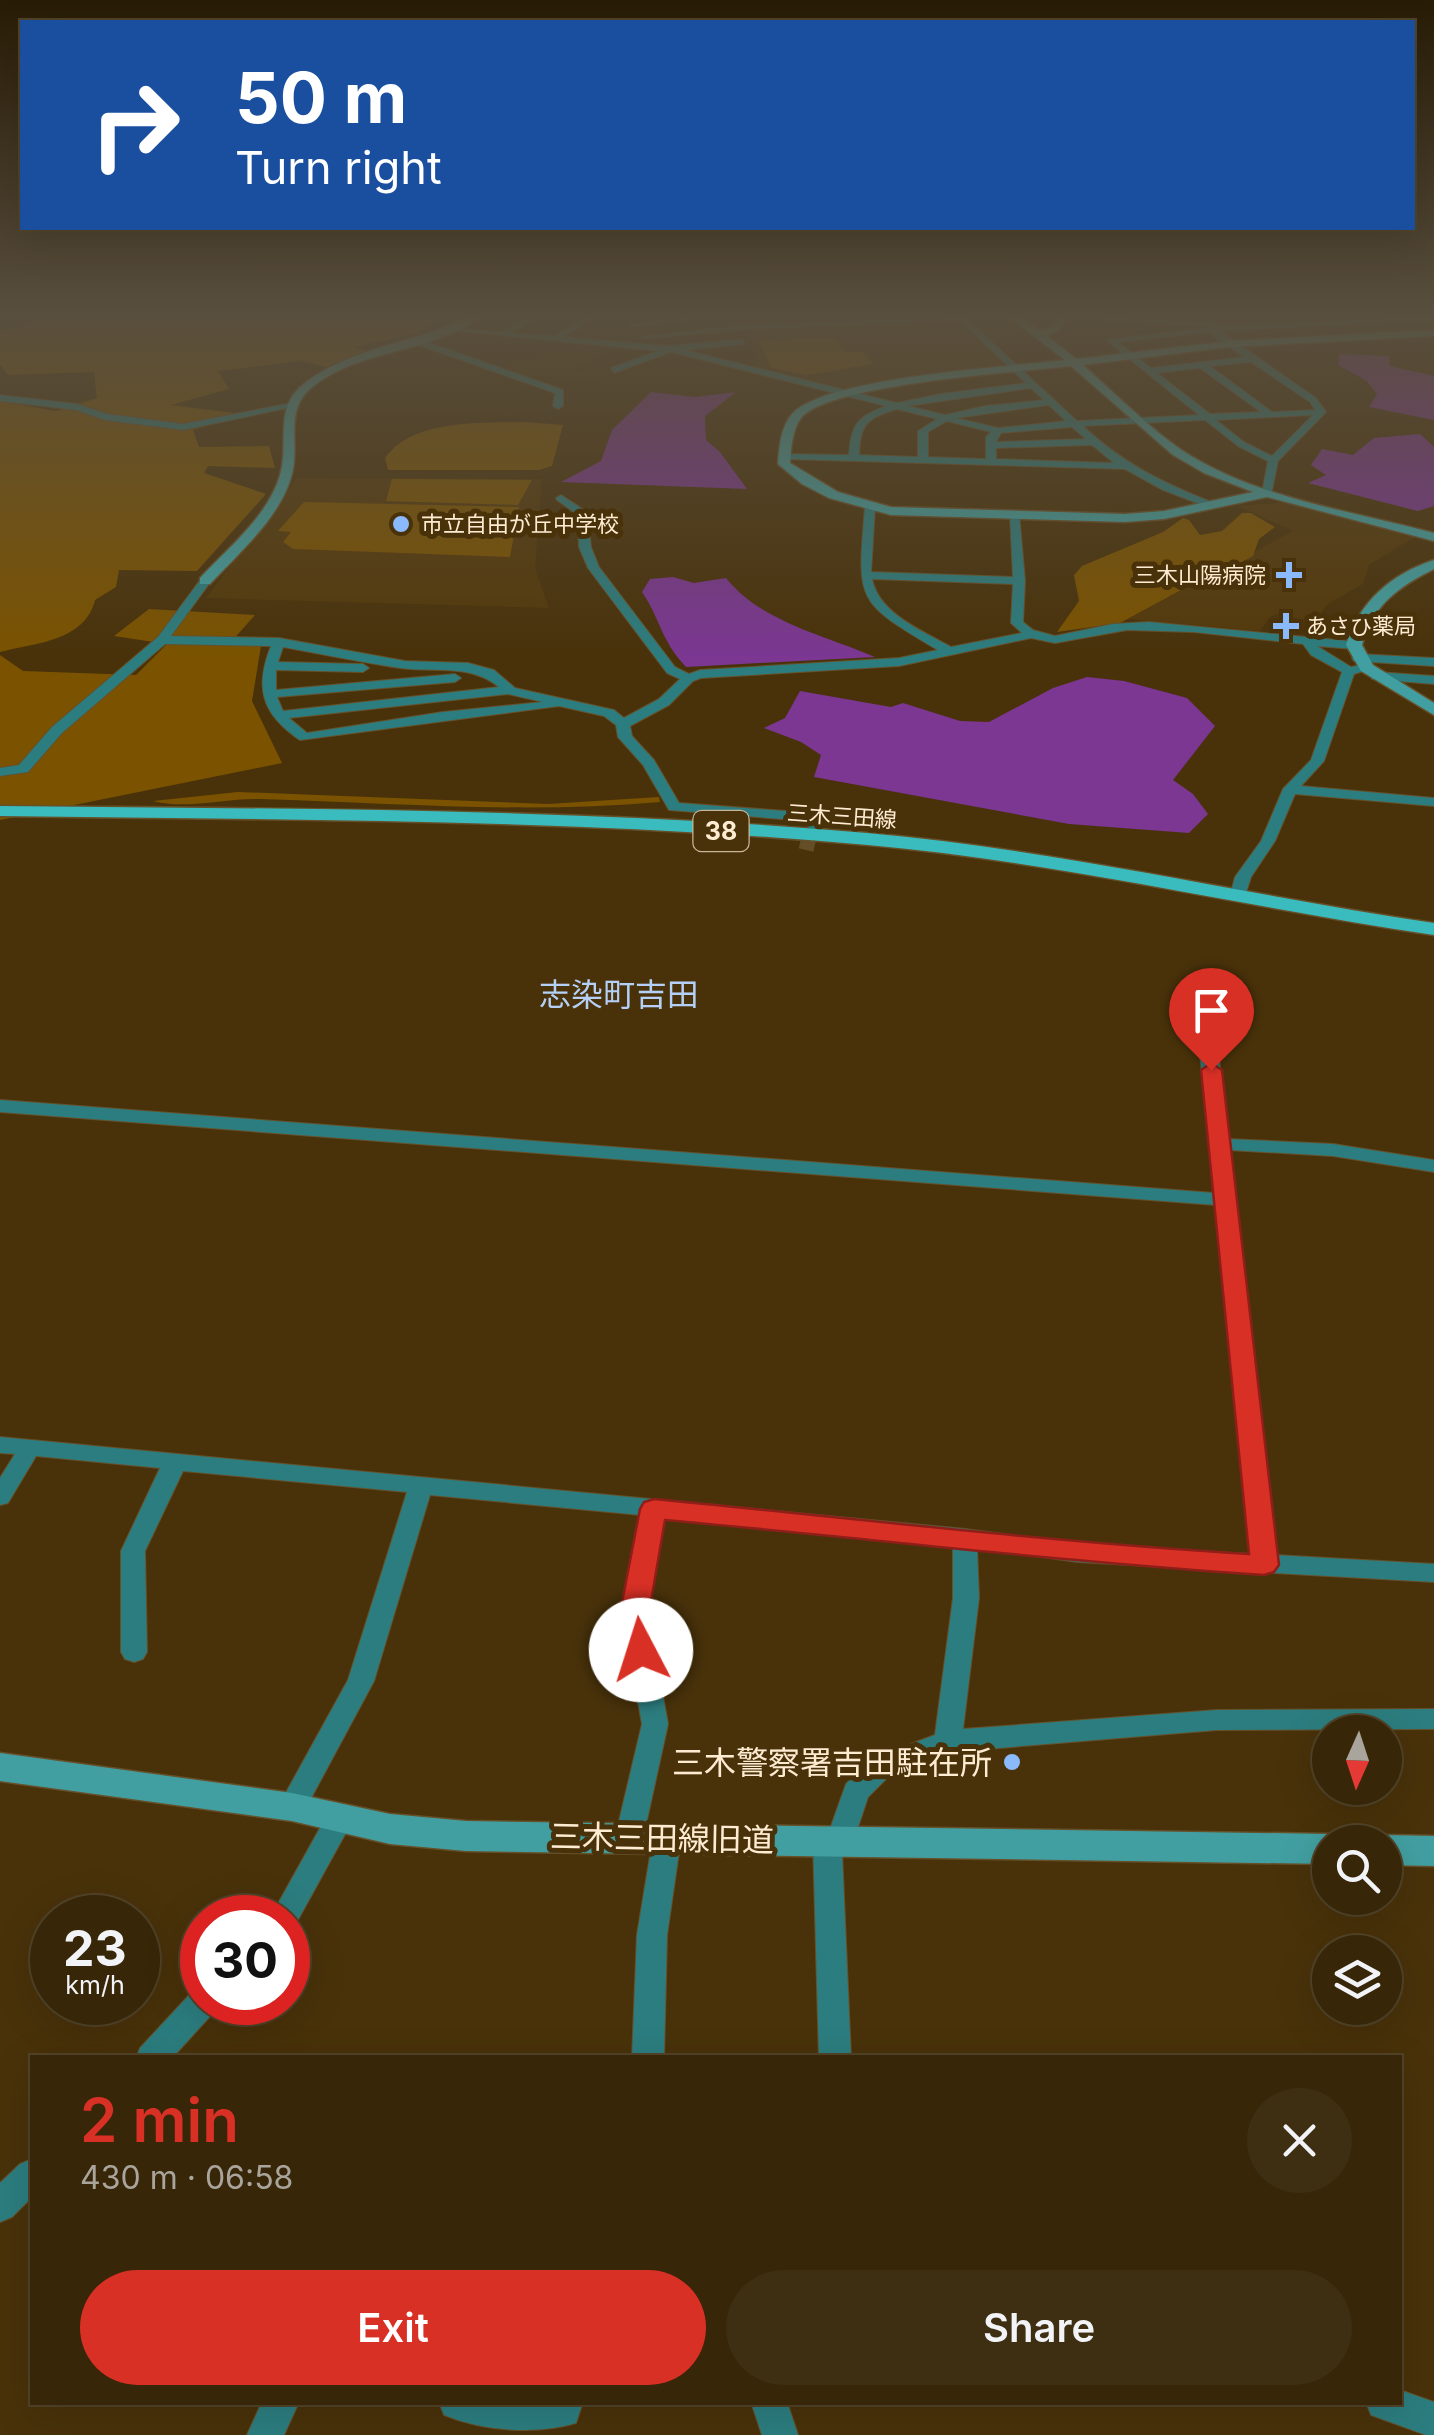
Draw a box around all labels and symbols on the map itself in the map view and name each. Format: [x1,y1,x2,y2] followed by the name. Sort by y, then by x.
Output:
[421,511,619,537] place label: 市立自由が丘中学校
[390,513,412,535] marker: 市立自由が丘中学校
[1134,562,1266,588] place label: 三木山陽病院
[1276,562,1302,588] marker: 三木山陽病院
[1306,613,1416,639] place label: あさひ薬局
[1275,615,1297,637] marker: あさひ薬局
[786,799,898,833] street label: 三木三田線
[694,811,748,851] road number: 38
[1169,968,1254,1071] pin
[539,975,699,1014] district label: 志染町吉田
[589,1598,693,1702] position arrow
[1312,1715,1402,1805] north arrow
[672,1743,992,1782] place label: 三木警察署吉田駐在所
[1001,1751,1023,1773] marker: 三木警察署吉田駐在所
[550,1817,774,1859] street label: 三木三田線旧道
[180,1895,310,2025] speed limit sign: 30

